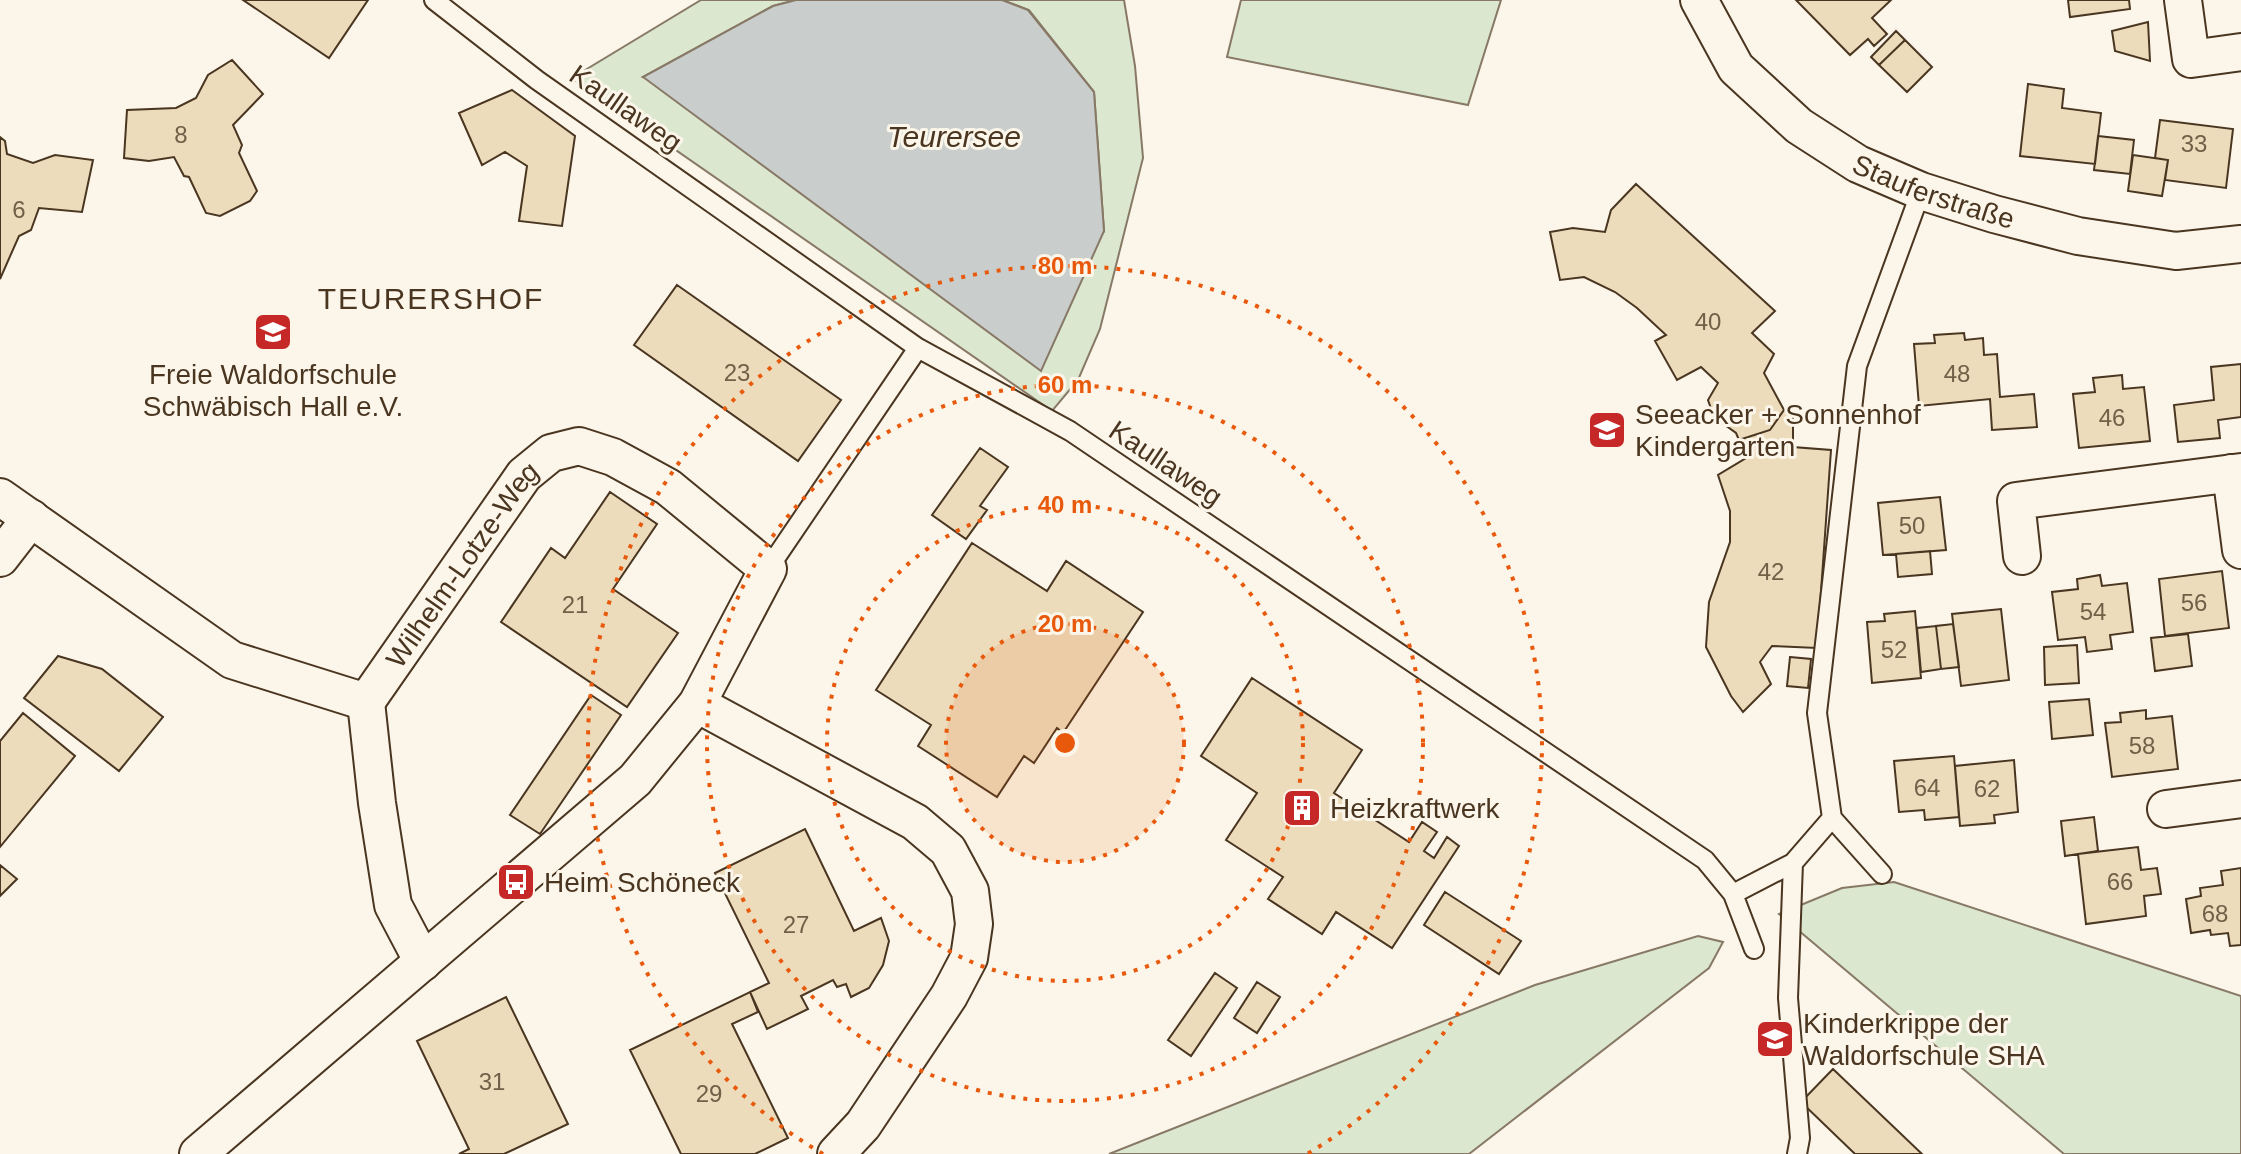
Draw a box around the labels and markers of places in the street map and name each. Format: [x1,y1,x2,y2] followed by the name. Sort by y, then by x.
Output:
[252,311,294,353] school or university icon: Freie Waldorfschule Schwäbisch Hall e.V.
[143,359,403,422] place label: Freie Waldorfschule Schwäbisch Hall e.V.
[1635,399,1921,462] place label: Seeacker + Sonnenhof Kindergarten
[1586,409,1628,451] school or university icon: Seeacker + Sonnenhof Kindergarten
[1051,729,1079,757] centre of rings
[1281,787,1323,829] building icon: Heizkraftwerk
[1330,793,1501,824] place label: Heizkraftwerk
[495,861,537,903] bus stop icon: Heim Schöneck
[544,867,741,898] place label: Heim Schöneck
[1803,1008,2045,1071] place label: Kinderkrippe der Waldorfschule SHA
[1754,1018,1796,1060] school or university icon: Kinderkrippe der Waldorfschule SHA

